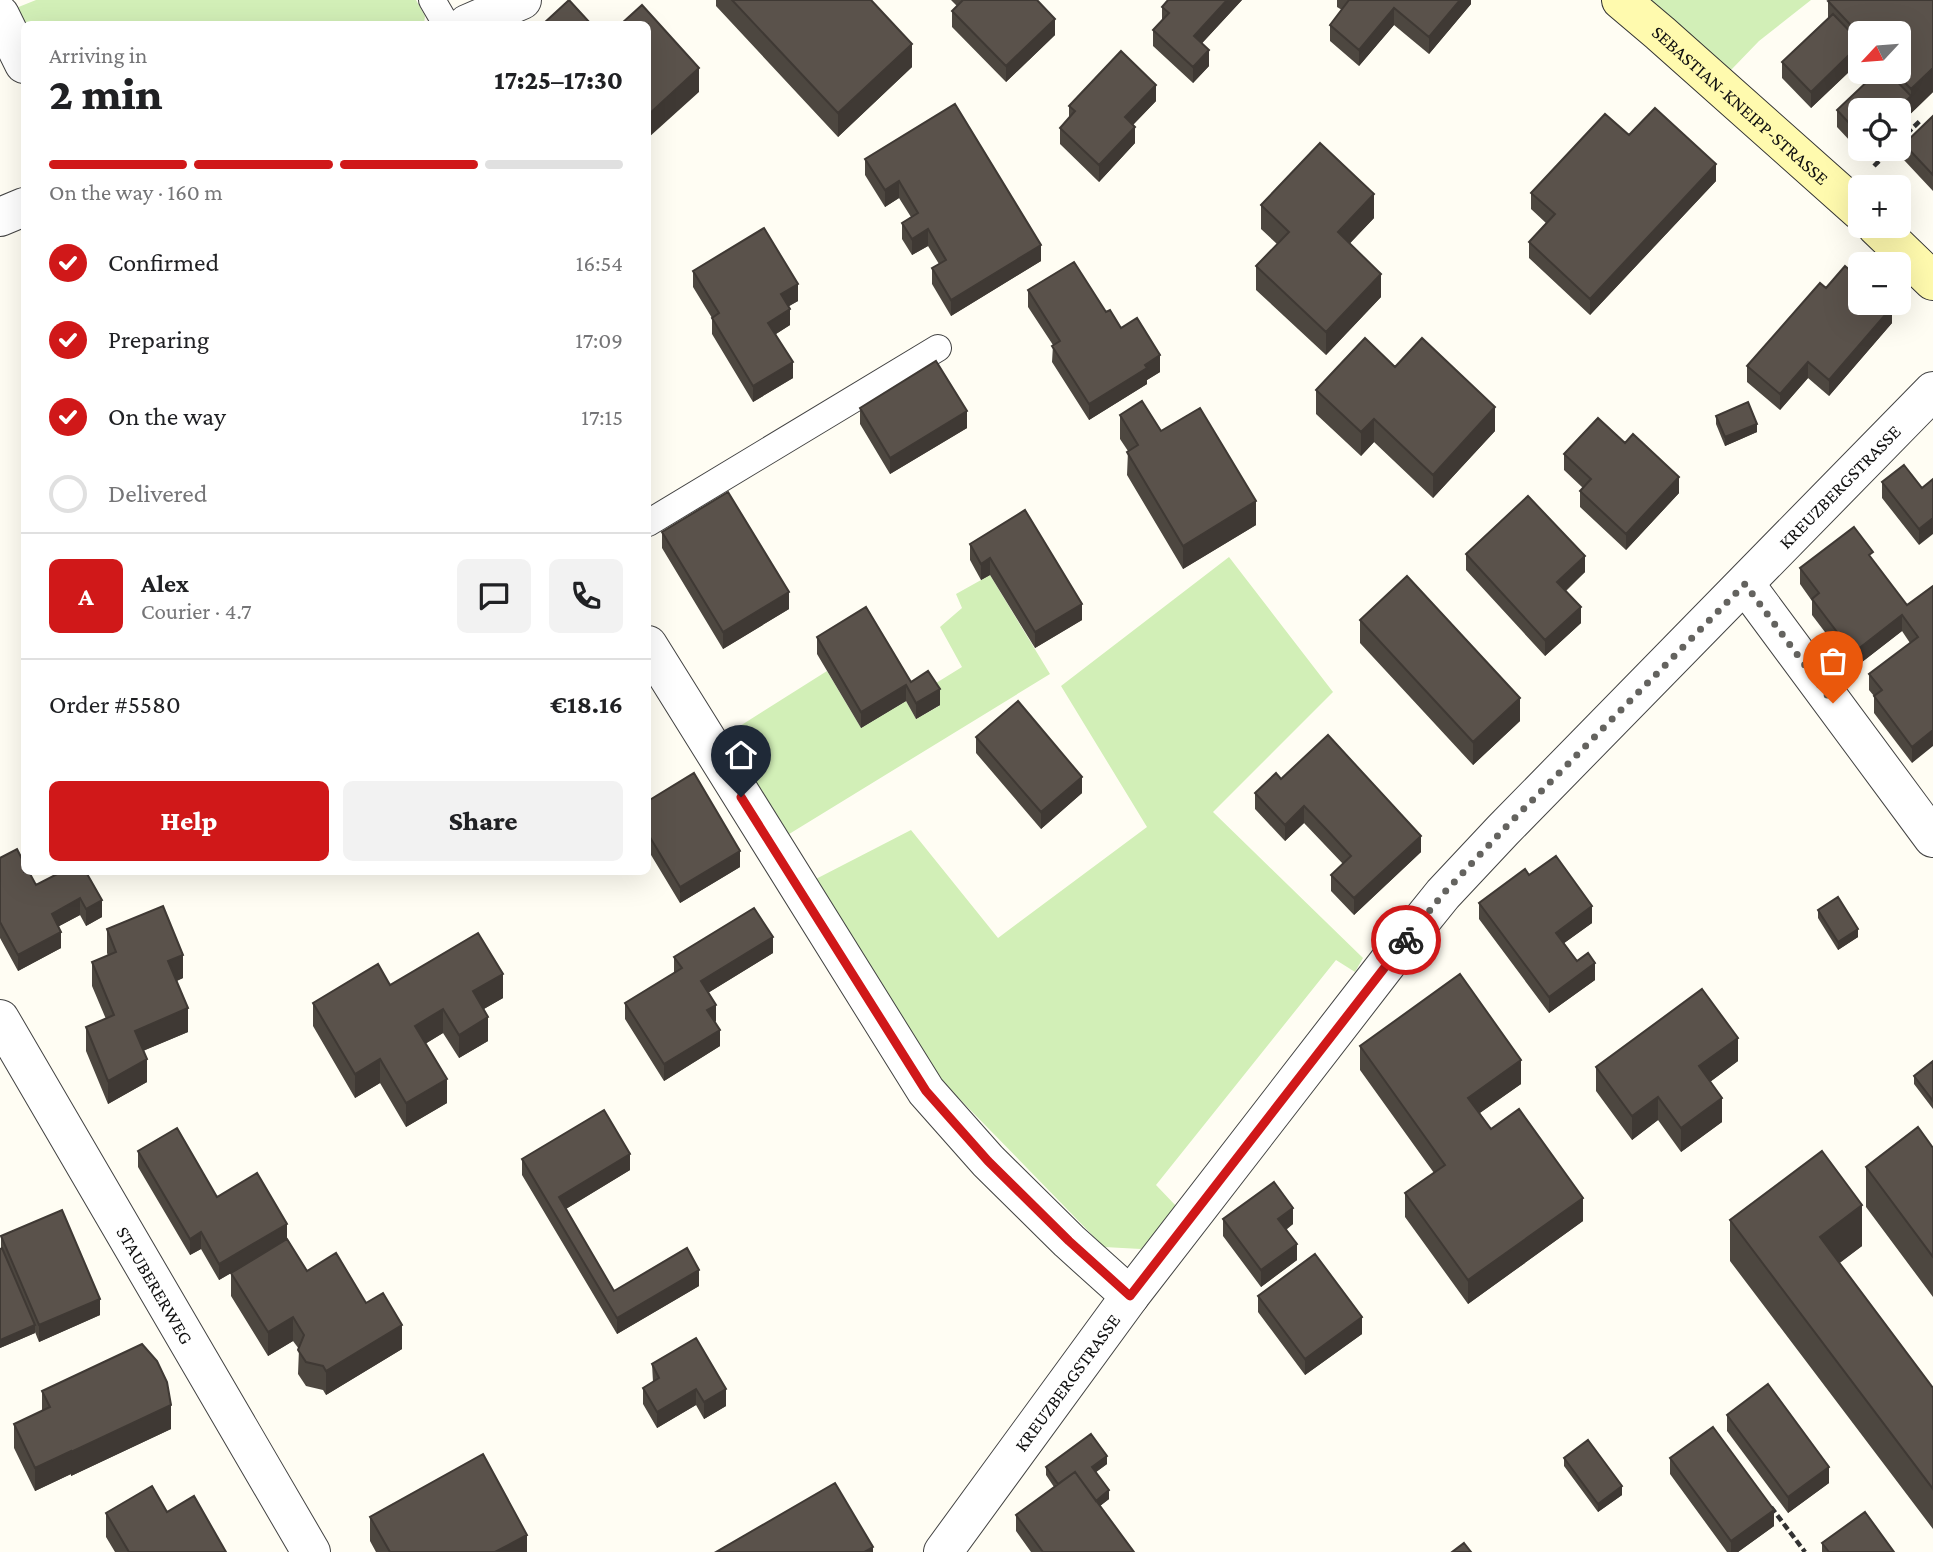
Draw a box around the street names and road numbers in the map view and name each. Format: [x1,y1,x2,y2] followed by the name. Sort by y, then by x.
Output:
[1648,21,1833,189] street label: SEBASTIAN-KNEIPP-STRASSE
[1774,420,1905,553] street label: KREUZBERGSTRASSE
[113,1222,198,1348] street label: STAUBERERWEG
[1010,1310,1124,1455] street label: KREUZBERGSTRASSE

